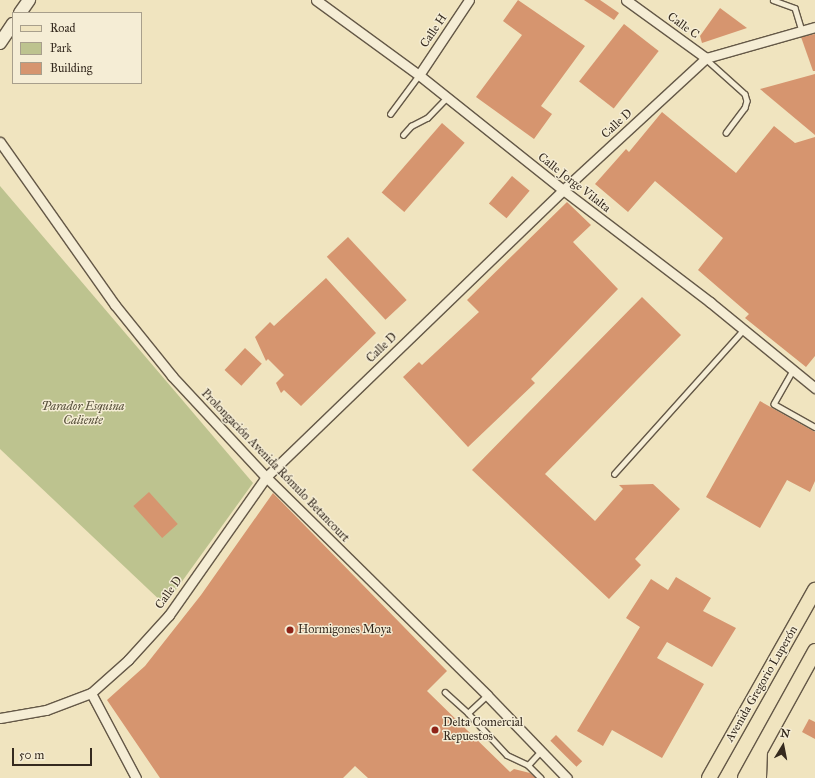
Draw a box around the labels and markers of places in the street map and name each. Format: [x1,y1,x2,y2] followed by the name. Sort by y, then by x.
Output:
[298,623,391,637] place label: Hormigones Moya
[285,625,295,635] marker: Hormigones Moya
[443,716,523,744] place label: Delta Comercial Repuestos
[430,725,440,735] marker: Delta Comercial Repuestos

